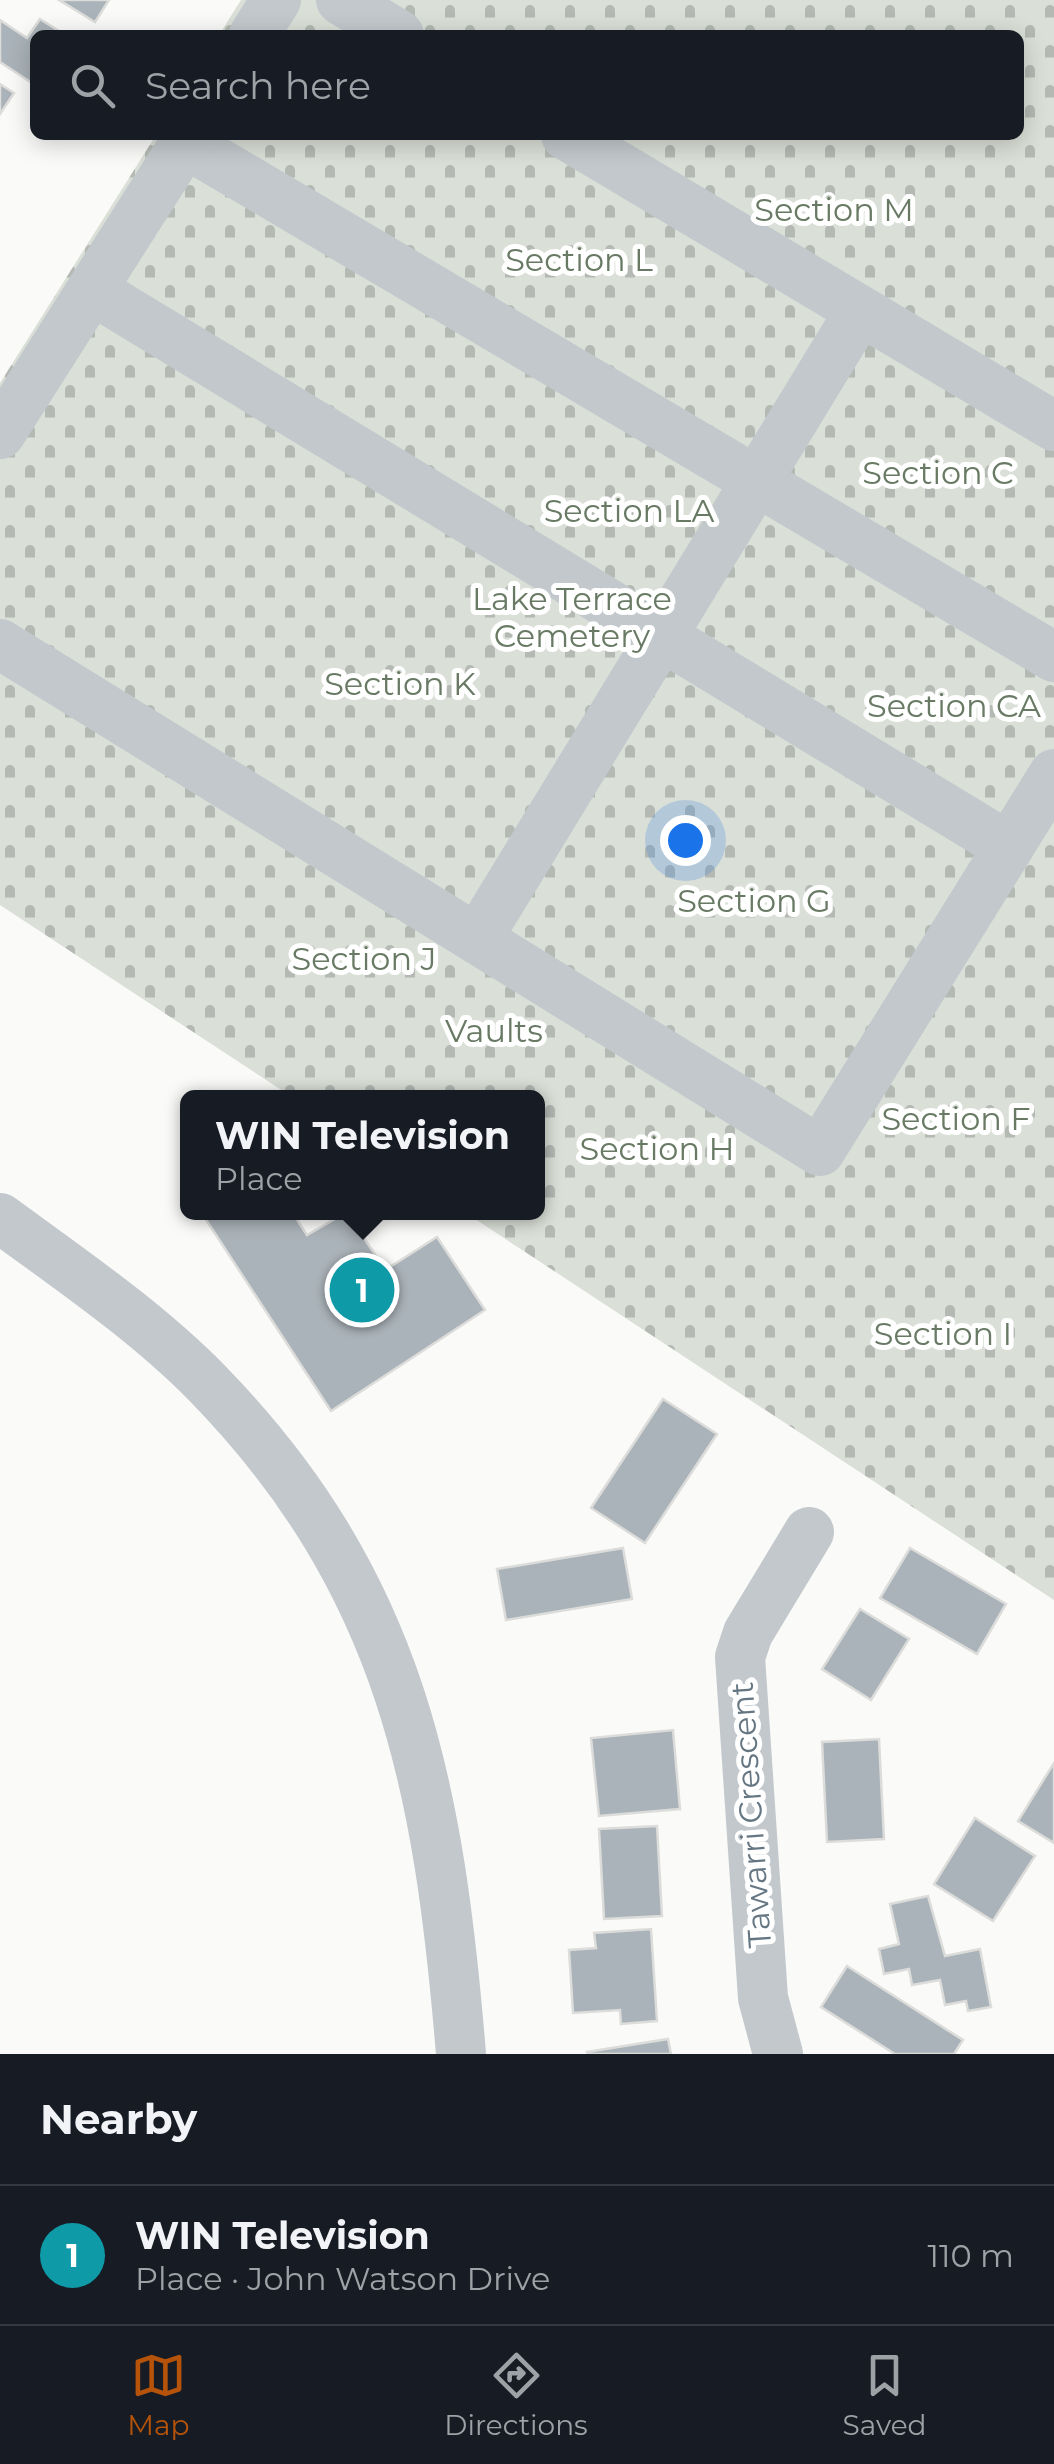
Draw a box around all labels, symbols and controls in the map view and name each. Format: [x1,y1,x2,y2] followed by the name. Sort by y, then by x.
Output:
[30,30,1024,140] search box
[65,58,120,113] icon: search
[145,62,371,109] text: Search here
[754,190,914,229] park label: Section M
[505,240,653,279] park label: Section L
[862,453,1014,492] park label: Section C
[544,491,714,530] park label: Section LA
[472,579,672,655] park label: Lake Terrace Cemetery
[324,664,476,703] park label: Section K
[867,686,1041,725] park label: Section CA
[660,815,711,866] your location
[677,881,831,920] park label: Section G
[292,939,436,978] park label: Section J
[445,1011,543,1050] park label: Vaults
[180,1090,545,1220] popup
[881,1099,1031,1138] park label: Section F
[215,1112,510,1159] text: WIN Television
[580,1129,734,1168] park label: Section H
[215,1159,303,1198] text: Place
[330,1252,394,1328] pin: 1
[874,1314,1012,1353] park label: Section I
[722,1681,779,1949] street label: Tawarri Crescent
[40,2093,197,2145] text: Nearby
[135,2212,430,2259] text: WIN Television
[66,2236,79,2275] text: 1
[927,2236,1014,2275] text: 110 m
[135,2259,550,2298] text: Place · John Watson Drive
[127,2348,190,2442] tab: Map
[444,2348,588,2442] tab: Directions
[842,2348,927,2442] tab: Saved

